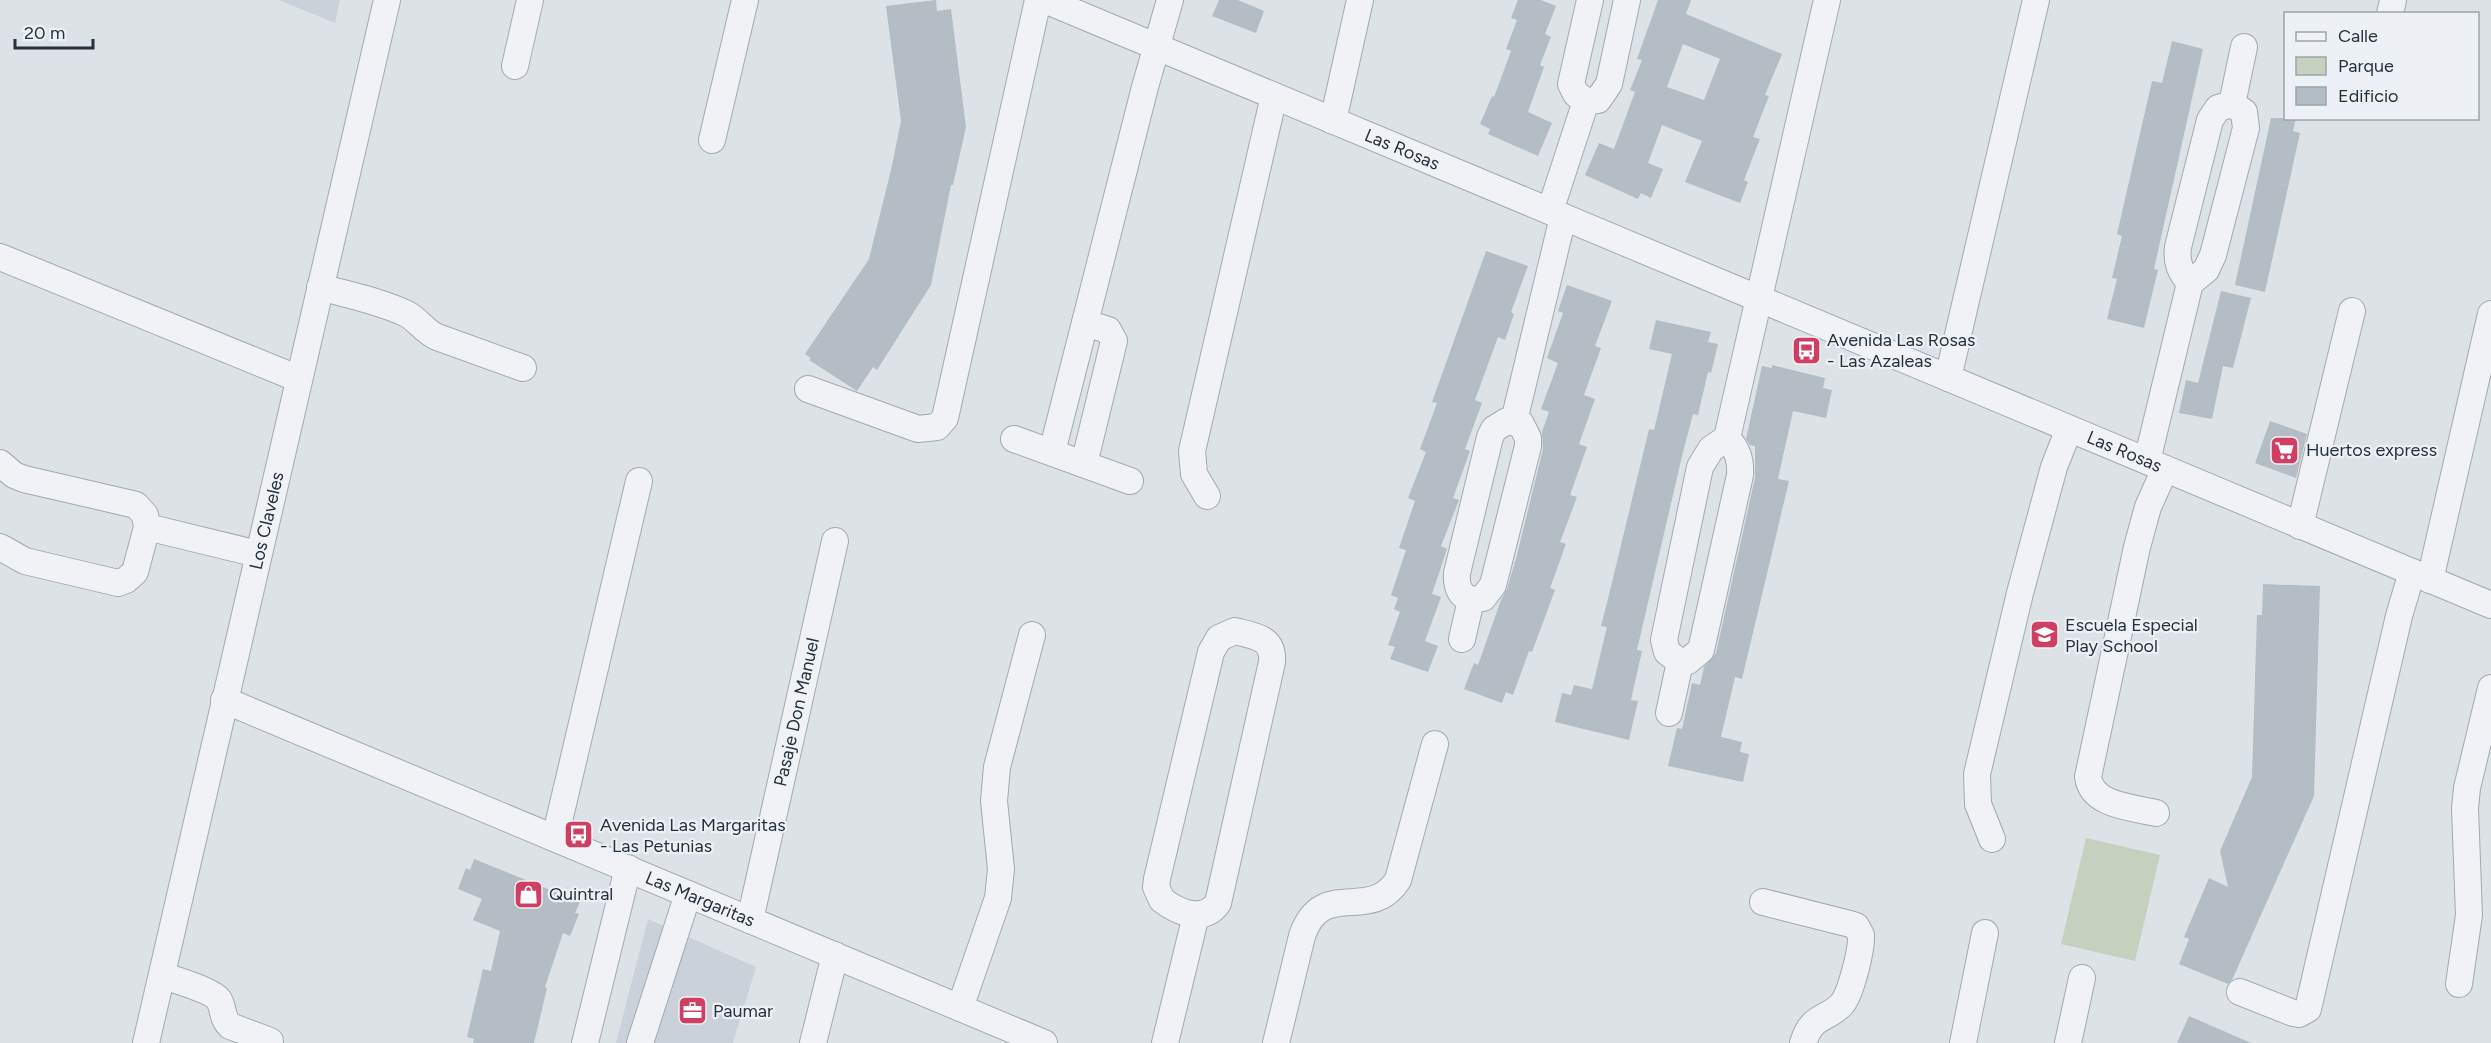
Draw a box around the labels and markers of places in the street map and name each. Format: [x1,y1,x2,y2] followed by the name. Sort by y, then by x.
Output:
[1827,329,1975,372] place label: Avenida Las Rosas - Las Azaleas
[1790,334,1822,366] bus stop icon: Avenida Las Rosas - Las Azaleas
[2269,434,2301,466] supermarket icon: Huertos express
[2306,439,2437,461] place label: Huertos express
[2065,614,2198,657] place label: Escuela Especial Play School
[2028,619,2060,651] school or university icon: Escuela Especial Play School
[600,814,786,857] place label: Avenida Las Margaritas - Las Petunias
[563,819,595,851] bus stop icon: Avenida Las Margaritas - Las Petunias
[512,878,544,910] shop icon: Quintral
[549,883,613,905] place label: Quintral
[676,995,708,1027] office icon: Paumar
[713,1000,773,1022] place label: Paumar

